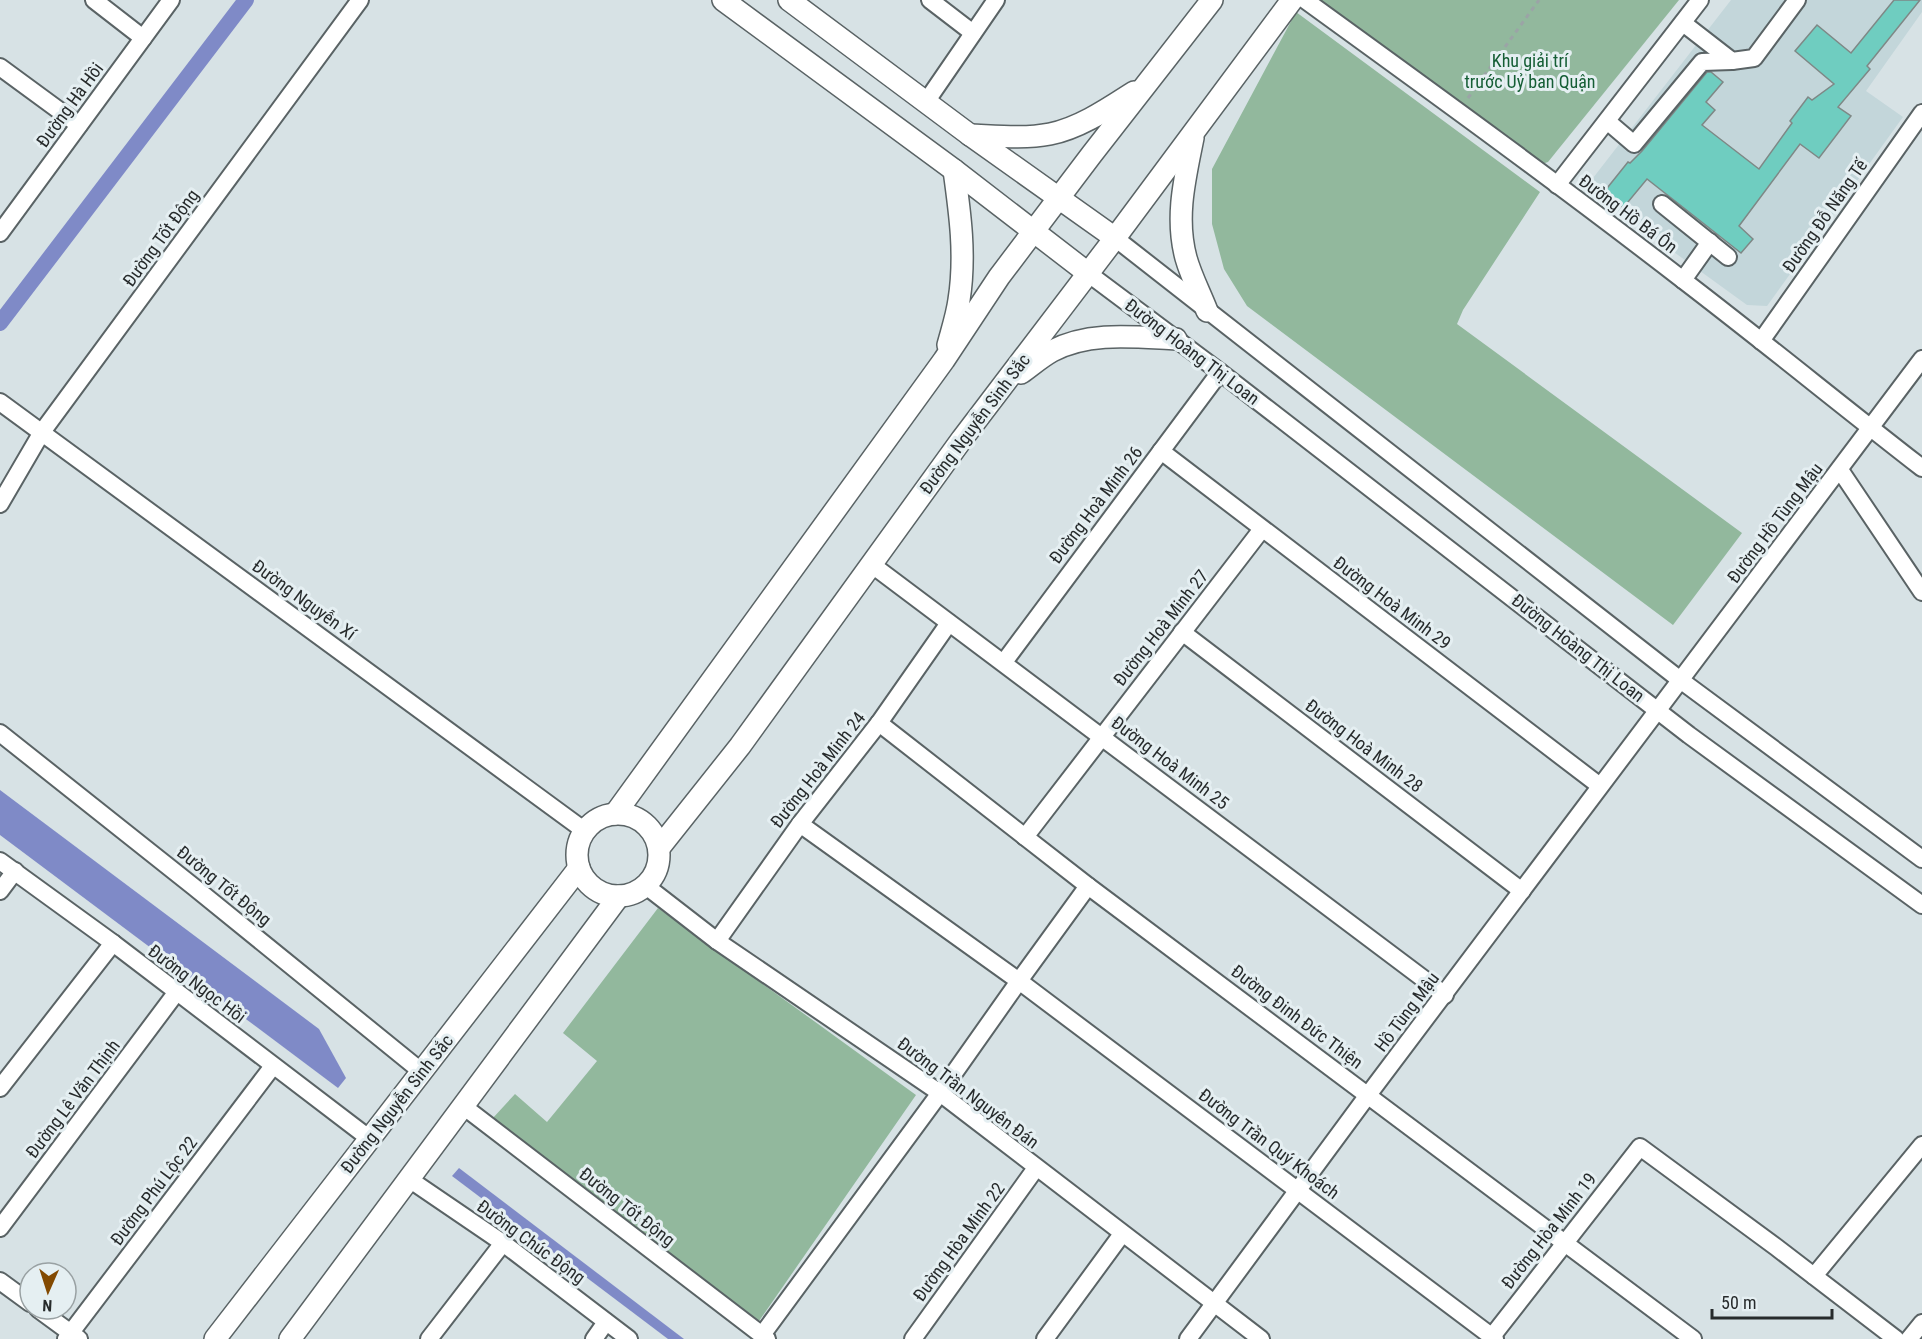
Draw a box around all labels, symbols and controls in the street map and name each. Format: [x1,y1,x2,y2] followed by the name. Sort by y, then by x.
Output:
[1464,50,1596,92] park label: Khu giải trí trước Uỷ ban Quận
[32,58,107,151] street label: Đường Hà Hồi
[1778,154,1872,276] street label: Đường Đỗ Năng Tế
[1575,170,1682,257] street label: Đường Hồ Bá Ôn
[118,185,203,290] street label: Đường Tốt Động
[1121,294,1264,409] street label: Đường Hoàng Thị Loan
[915,350,1034,498] street label: Đường Nguyễn Sinh Sắc
[1045,442,1146,567] street label: Đường Hoà Minh 26
[1723,458,1827,587] street label: Đường Hồ Tùng Mậu
[1330,552,1455,653] street label: Đường Hoà Minh 29
[248,555,361,645] street label: Đường Nguyễn Xí
[1109,566,1212,690] street label: Đường Hoà Minh 27
[1508,589,1649,706] street label: Đường Hoàng Thị Loan
[1302,695,1427,796] street label: Đường Hoà Minh 28
[766,708,869,832] street label: Đường Hoà Minh 24
[1108,712,1233,814] street label: Đường Hoà Minh 25
[173,841,276,930] street label: Đường Tốt Động
[144,940,250,1027] street label: Đường Ngọc Hồi
[1227,960,1367,1073] street label: Đường Đinh Đức Thiện
[1370,968,1443,1055] street label: Hồ Tùng Mậu
[336,1030,457,1177] street label: Đường Nguyễn Sinh Sắc
[894,1033,1043,1153] street label: Đường Trần Nguyên Đán
[21,1035,124,1162] street label: Đường Lê Văn Thịnh
[1195,1084,1344,1203] street label: Đường Trần Quý Khoách
[106,1132,201,1249] street label: Đường Phú Lộc 22
[576,1163,679,1250] street label: Đường Tốt Động
[1497,1169,1600,1293] street label: Đường Hòa Minh 19
[909,1178,1009,1305] street label: Đường Hòa Minh 22
[473,1195,589,1288] street label: Đường Chúc Động
[18,1261,78,1321] north arrow
[1712,1282,1832,1320] scale bar
[1721,1292,1756,1313] text: 50 m
[42,1296,53,1315] text: N

